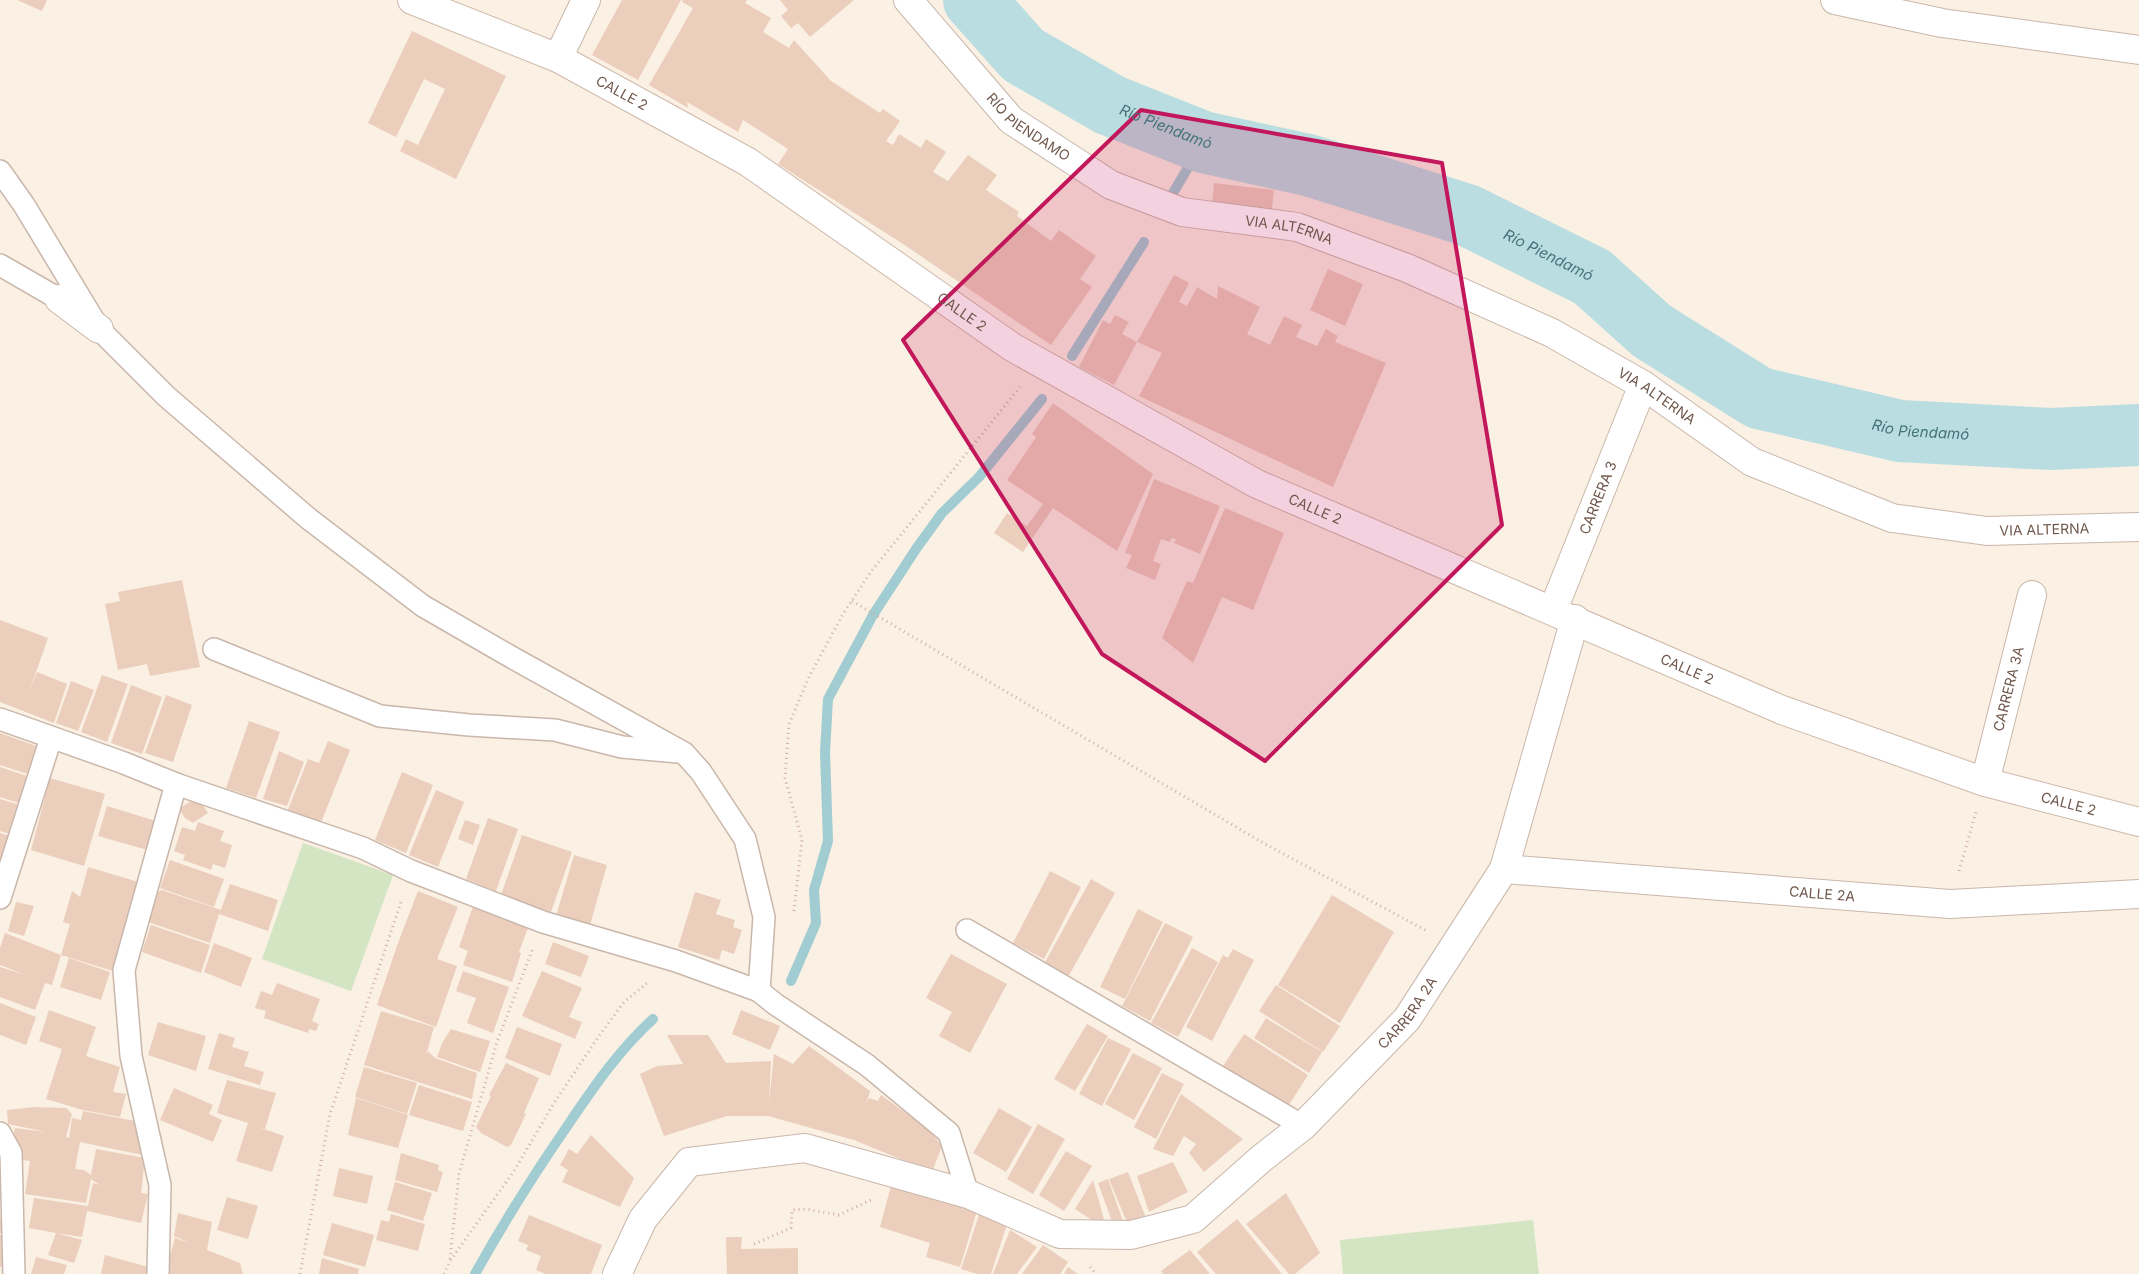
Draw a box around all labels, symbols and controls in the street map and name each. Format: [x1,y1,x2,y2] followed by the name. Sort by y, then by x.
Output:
[593,72,651,114] street label: CALLE 2
[983,89,1074,164] street label: RÍO PIENDAMO
[1117,100,1214,153] water label: Río Piendamó
[1244,211,1336,248] street label: VIA ALTERNA
[1500,225,1597,285] water label: Río Piendamó
[934,288,990,335] street label: CALLE 2
[1615,364,1700,428] street label: VIA ALTERNA
[1870,415,1970,444] water label: Río Piendamó
[1575,458,1620,537] street label: CARRERA 3
[1286,490,1345,527] street label: CALLE 2
[1999,519,2090,539] street label: VIA ALTERNA
[1989,644,2027,733] street label: CARRERA 3A
[1658,650,1717,688] street label: CALLE 2
[2039,788,2098,819] street label: CALLE 2
[1788,882,1856,905] street label: CALLE 2A
[1374,973,1440,1052] street label: CARRERA 2A

